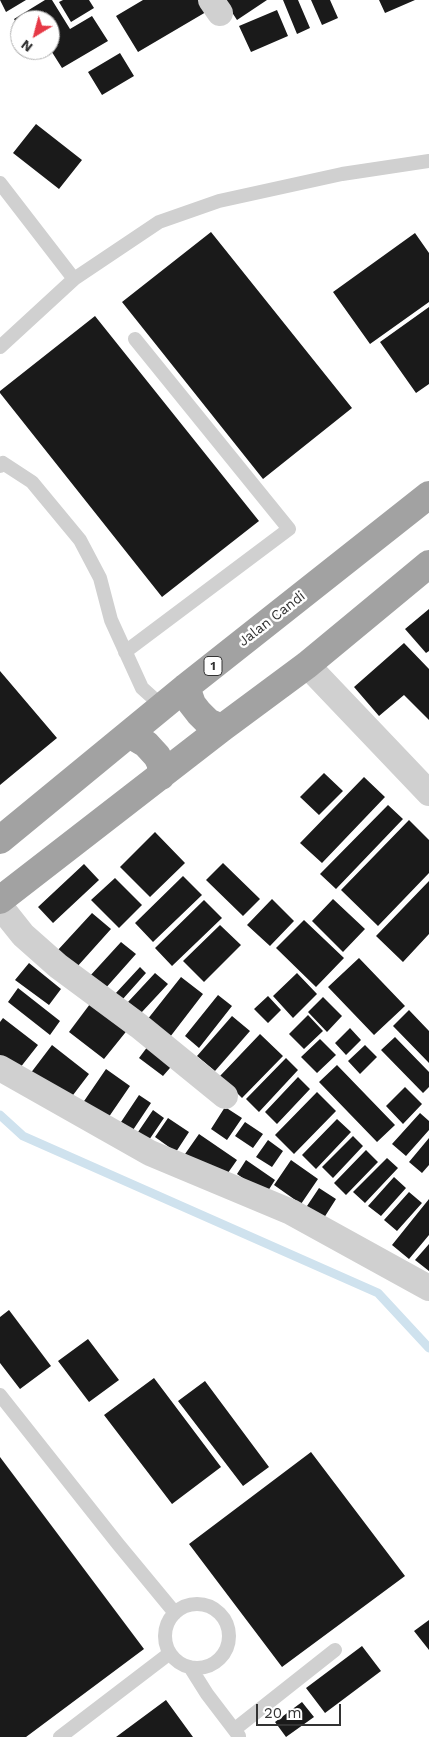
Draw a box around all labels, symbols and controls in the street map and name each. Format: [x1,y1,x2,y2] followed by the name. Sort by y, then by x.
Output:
[10,10,60,60] north arrow
[18,37,36,56] text: N
[235,588,309,650] street label: Jalan Candi
[204,656,222,676] road number: 1
[259,1694,344,1726] scale bar
[264,1704,302,1722] text: 20 m

